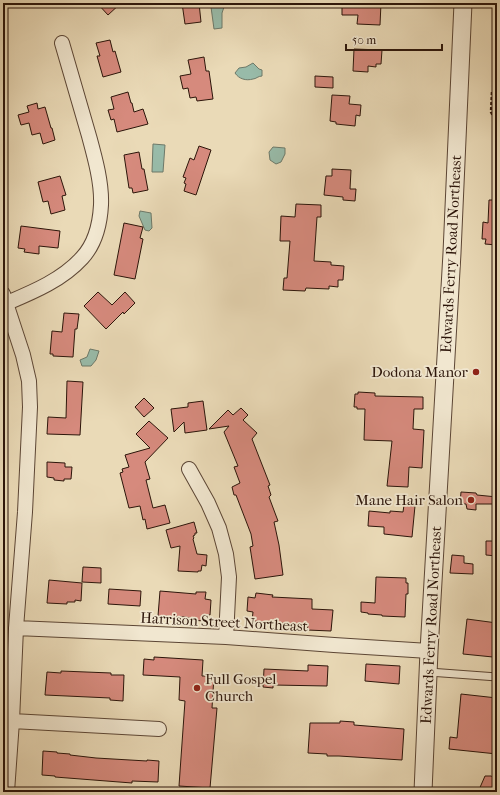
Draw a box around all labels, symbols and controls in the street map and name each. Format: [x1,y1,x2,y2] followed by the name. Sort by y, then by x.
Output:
[346,26,442,52] scale bar
[352,33,376,47] text: 50 m
[437,154,465,353] street label: Edwards Ferry Road Northeast
[371,363,469,381] place label: Dodona Manor
[471,367,481,377] marker: Dodona Manor
[355,491,463,509] place label: Mane Hair Salon
[466,495,476,505] marker: Mane Hair Salon
[417,525,445,724] street label: Edwards Ferry Road Northeast
[140,609,309,635] street label: Harrison Street Northeast
[205,670,276,705] place label: Full Gospel Church
[192,683,202,693] marker: Full Gospel Church

